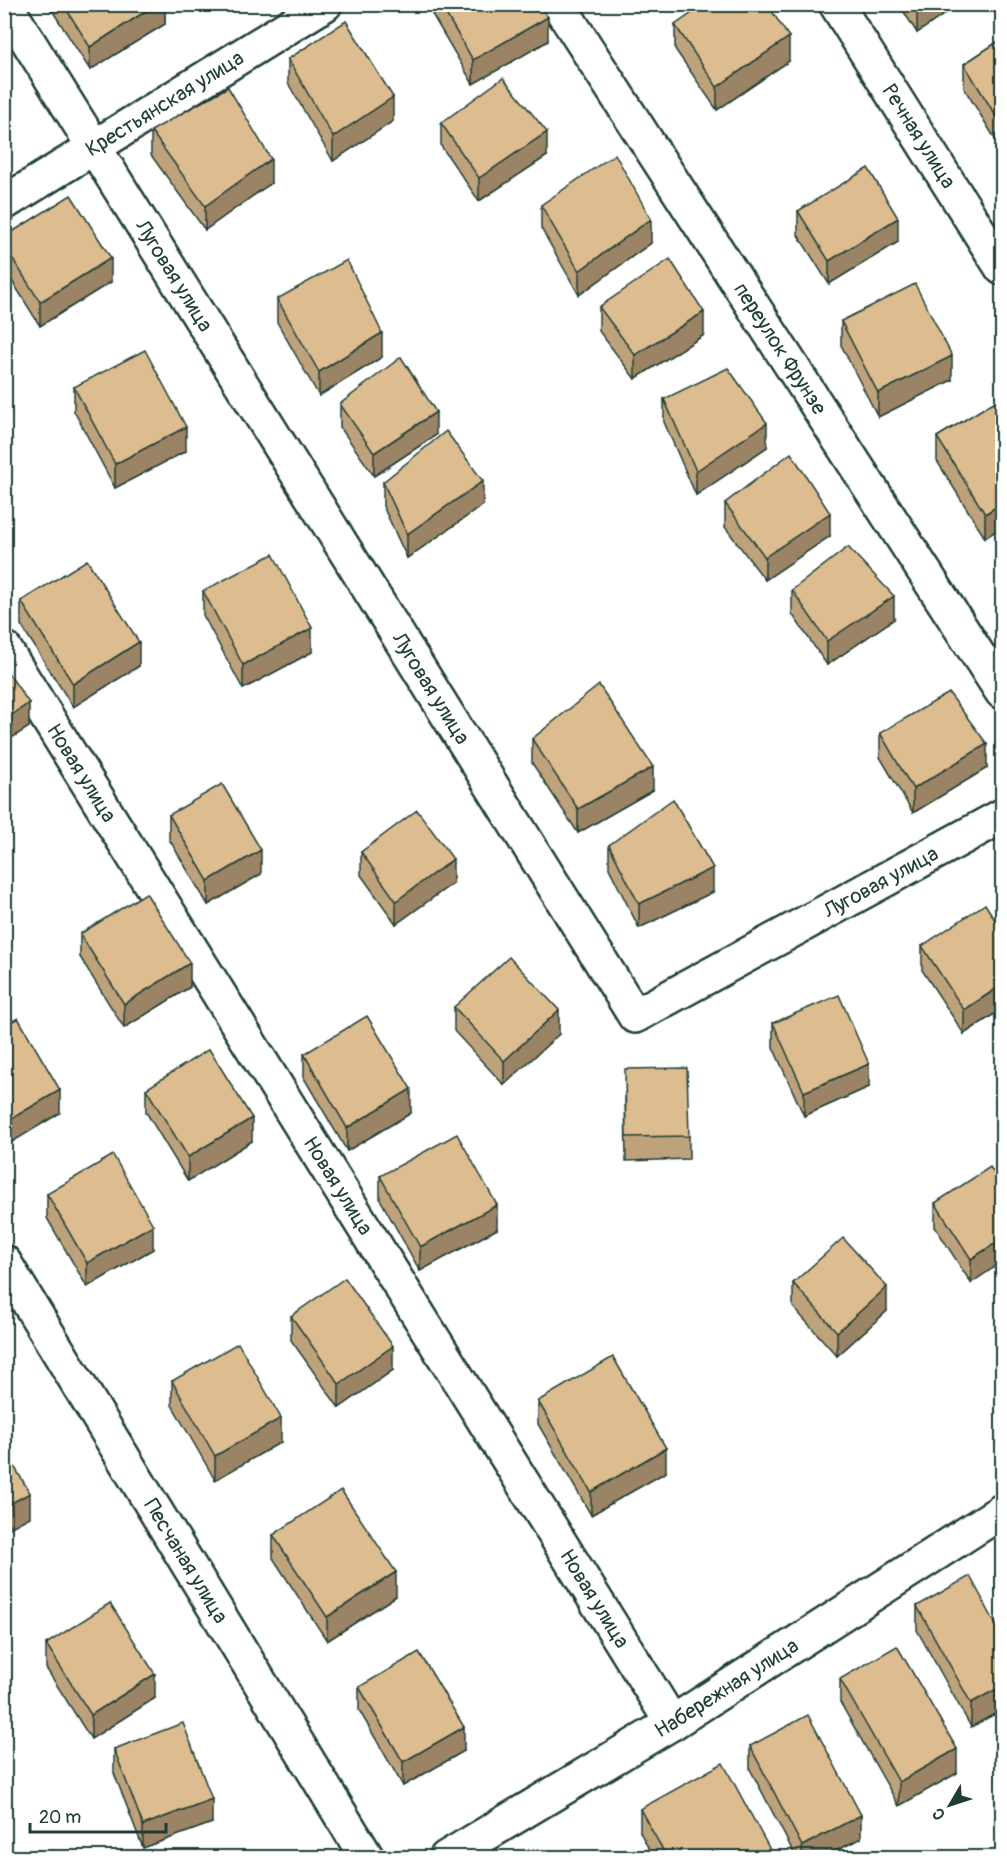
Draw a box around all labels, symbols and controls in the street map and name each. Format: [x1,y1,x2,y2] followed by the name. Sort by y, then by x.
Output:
[81,45,249,163] street label: Крестьянская улица
[876,79,962,194] street label: Речная улица
[128,214,219,337] street label: Луговая улица
[727,278,833,420] street label: переулок Фрунзе
[385,627,476,750] street label: Луговая улица
[40,719,122,828] street label: Новая улица
[818,840,943,925] street label: Луговая улица
[297,1131,379,1240] street label: Новая улица
[137,1494,234,1628] street label: Песчаная улица
[553,1544,635,1653] street label: Новая улица
[650,1632,804,1744] street label: Набережная улица
[920,1775,980,1835] north arrow
[30,1796,166,1834] scale bar
[928,1804,950,1824] text: С
[39,1806,81,1829] text: 20 m

